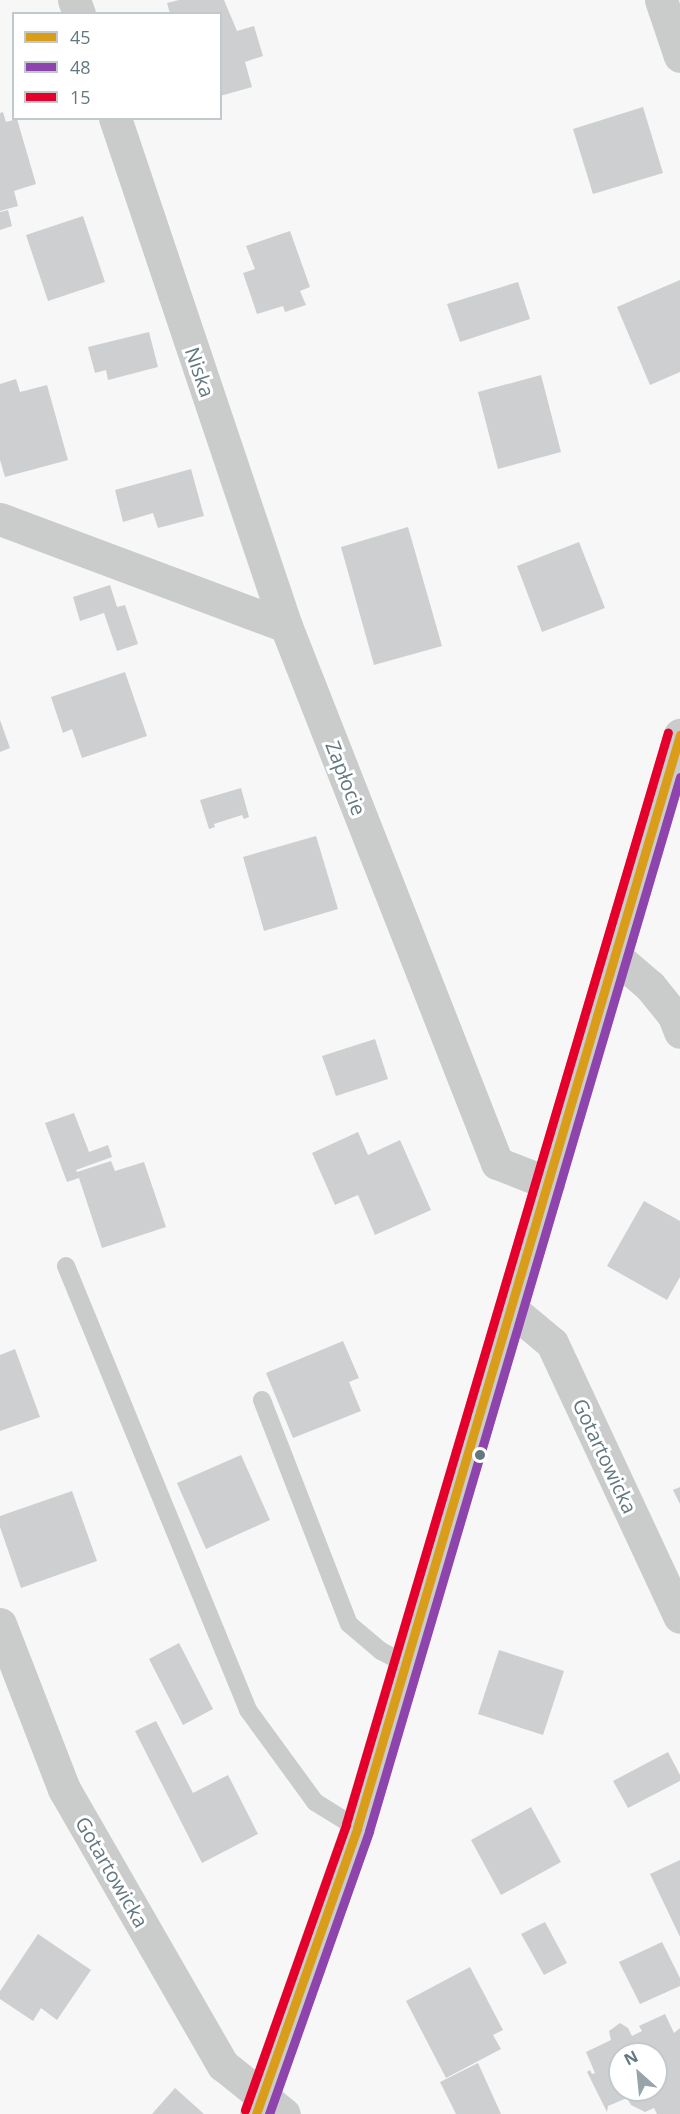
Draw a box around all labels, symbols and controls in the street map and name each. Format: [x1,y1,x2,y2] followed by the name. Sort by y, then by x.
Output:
[12,12,222,120] legend
[70,25,91,49] text: 45
[70,55,91,79] text: 48
[70,85,91,109] text: 15
[180,344,220,400] street label: Niska
[321,737,371,819] street label: Zapłocie
[568,1395,642,1517] street label: Gotartowicka
[474,1449,486,1461] unlabelled marker
[71,1812,153,1932] street label: Gotartowicka
[608,2042,668,2102] north arrow
[620,2045,642,2071] text: N

